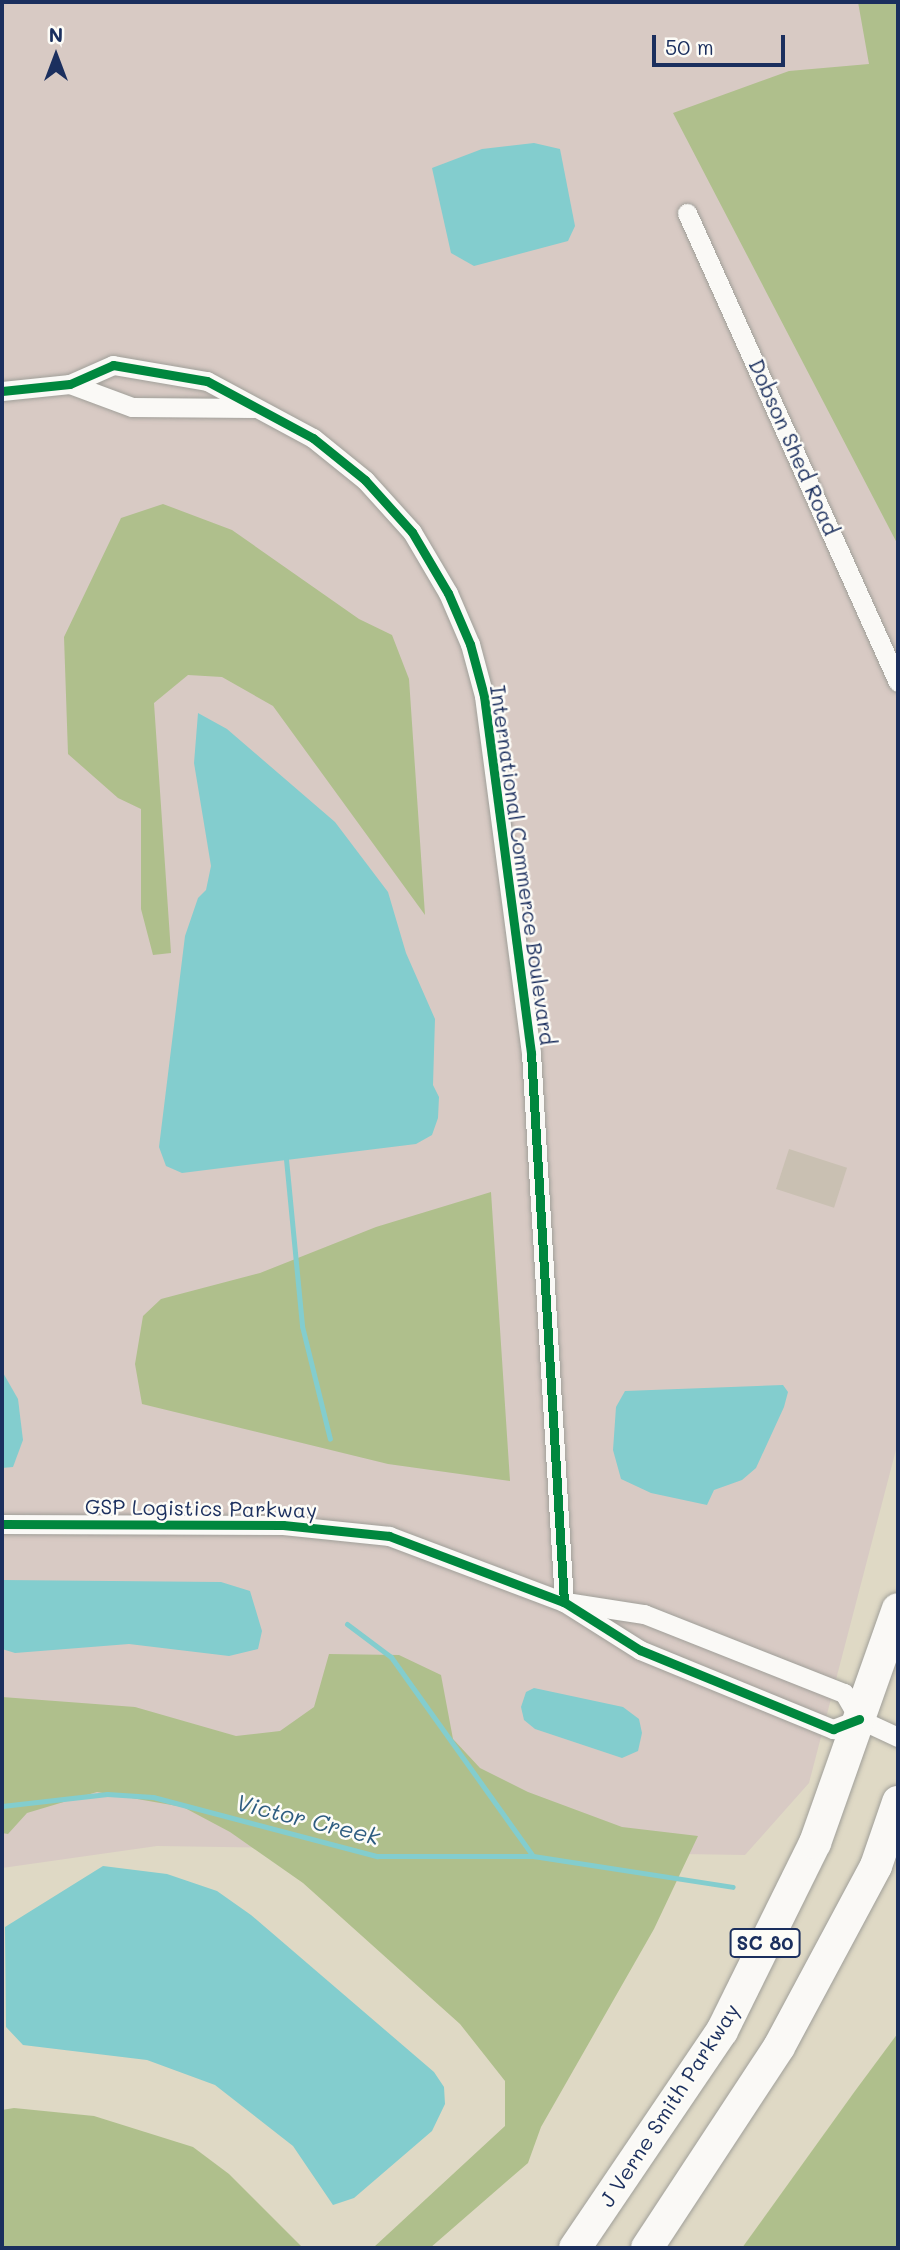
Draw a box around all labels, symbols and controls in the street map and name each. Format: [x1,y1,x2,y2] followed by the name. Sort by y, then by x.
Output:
[21,21,91,91] north arrow
[655,21,788,65] scale bar
[49,22,63,47] text: N
[665,33,714,60] text: 50 m
[744,355,844,539] street label: Dobson Shed Road
[485,684,561,1046] street label: International Commerce Boulevard
[85,1493,317,1523] street label: GSP Logistics Parkway
[233,1788,383,1850] water label: Victor Creek
[728,1927,802,1958] road number: SC 80
[594,1999,744,2211] street label: J Verne Smith Parkway

